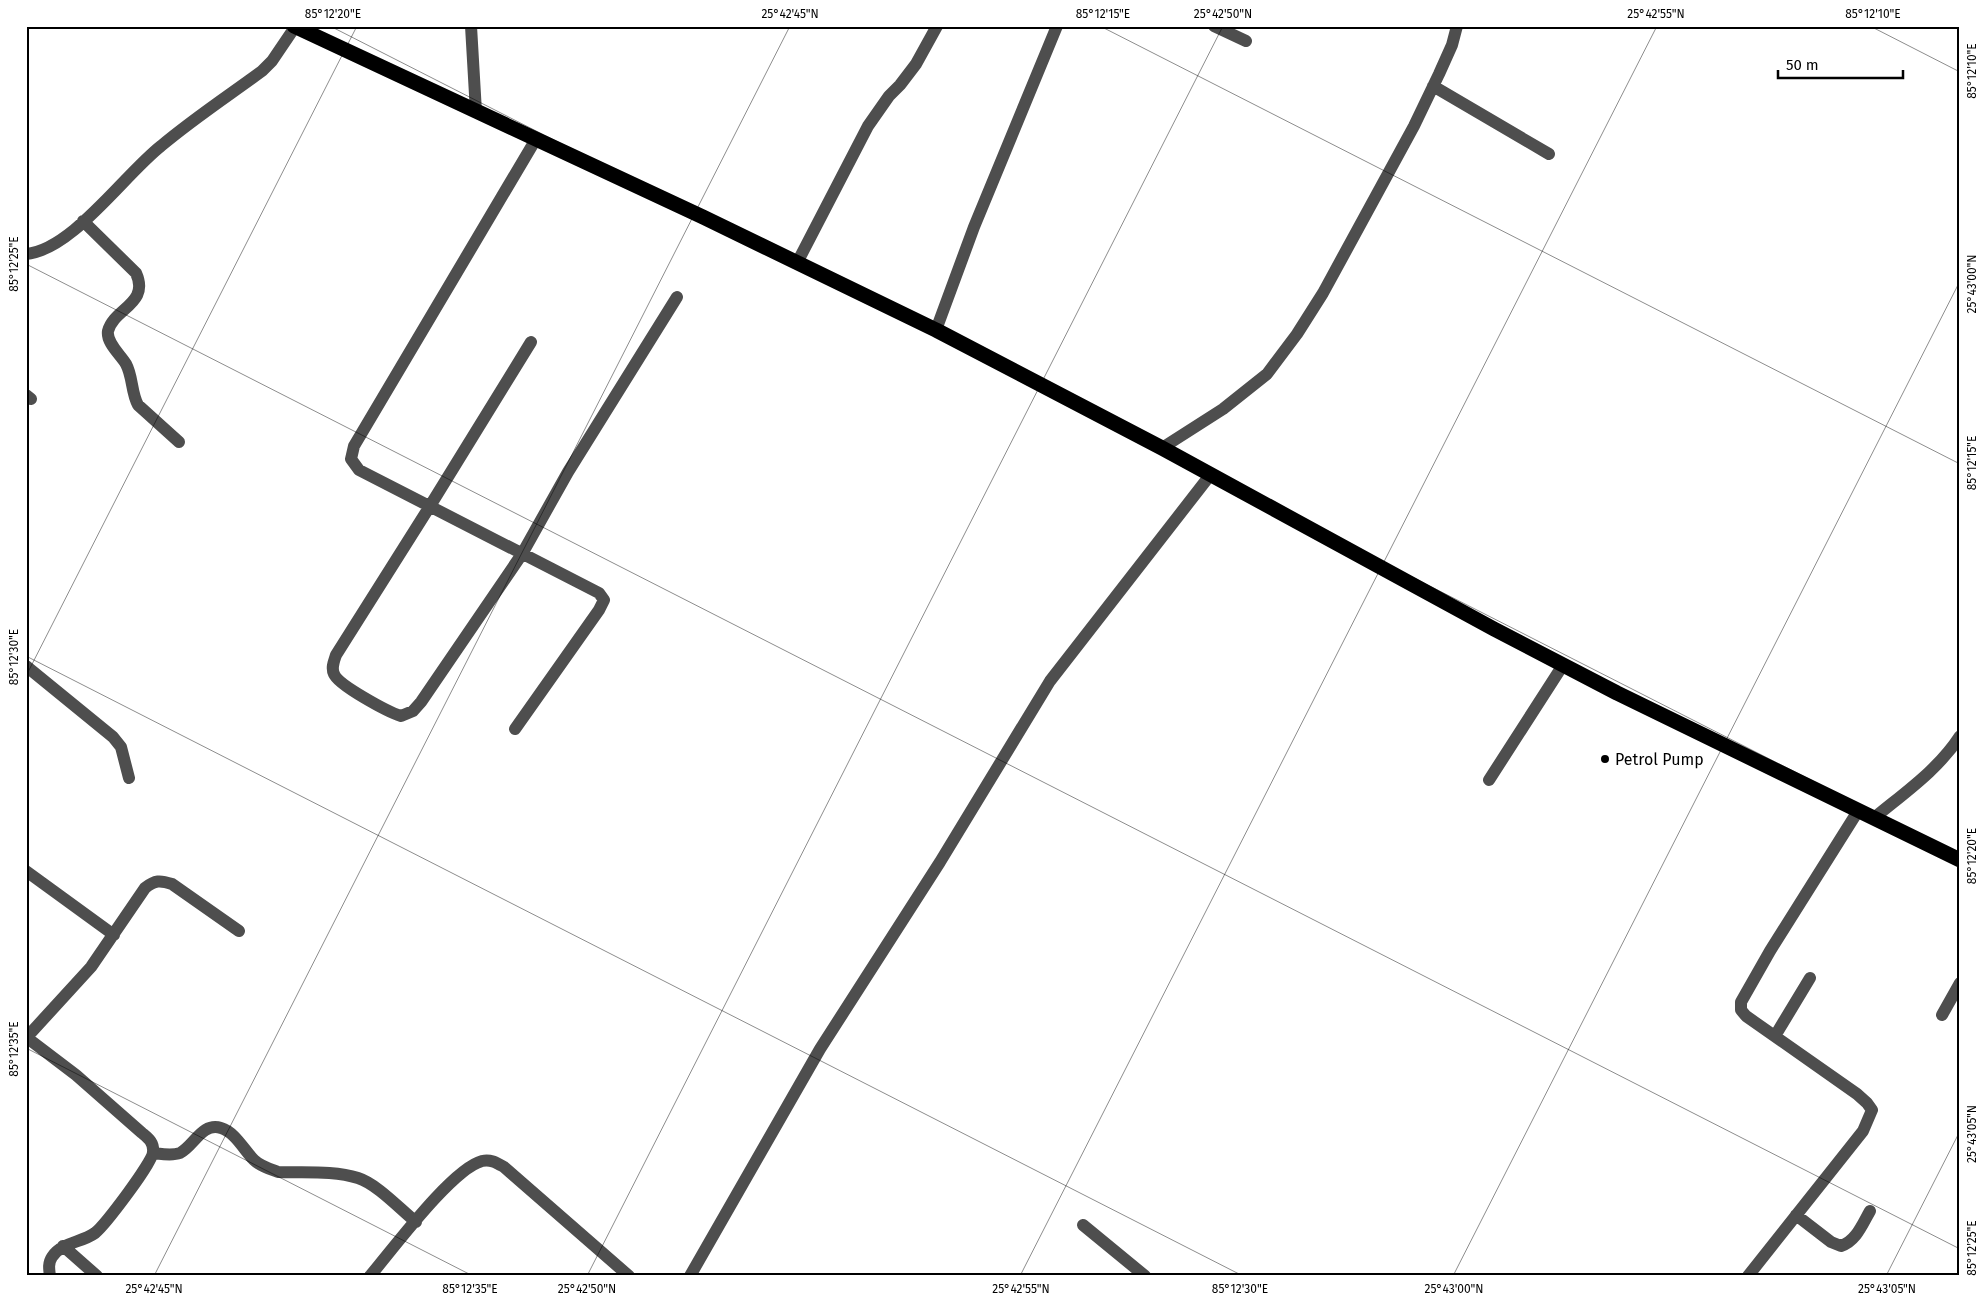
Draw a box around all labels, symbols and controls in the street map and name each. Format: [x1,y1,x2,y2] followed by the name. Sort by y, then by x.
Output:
[305,7,361,21] text: 85°12'20"E
[761,7,819,21] text: 25°42'45"N
[1076,7,1130,21] text: 85°12'15"E
[1194,7,1252,21] text: 25°42'50"N
[1627,7,1685,21] text: 25°42'55"N
[1845,7,1901,21] text: 85°12'10"E
[1965,43,1979,99] text: 85°12'10"E
[1778,48,1904,80] scale bar
[1786,56,1819,74] text: 50 m
[7,236,21,292] text: 85°12'25"E
[1965,254,1979,314] text: 25°43'00"N
[1965,436,1979,490] text: 85°12'15"E
[7,629,21,685] text: 85°12'30"E
[1615,750,1704,769] place label: Petrol Pump
[1599,753,1611,765] marker: Petrol Pump
[1965,828,1979,884] text: 85°12'20"E
[7,1021,21,1077] text: 85°12'35"E
[1965,1105,1979,1163] text: 25°43'05"N
[1965,1220,1979,1276] text: 85°12'25"E
[125,1282,183,1296] text: 25°42'45"N
[442,1282,498,1296] text: 85°12'35"E
[558,1282,616,1296] text: 25°42'50"N
[992,1282,1050,1296] text: 25°42'55"N
[1212,1282,1268,1296] text: 85°12'30"E
[1424,1282,1484,1296] text: 25°43'00"N
[1858,1282,1916,1296] text: 25°43'05"N

